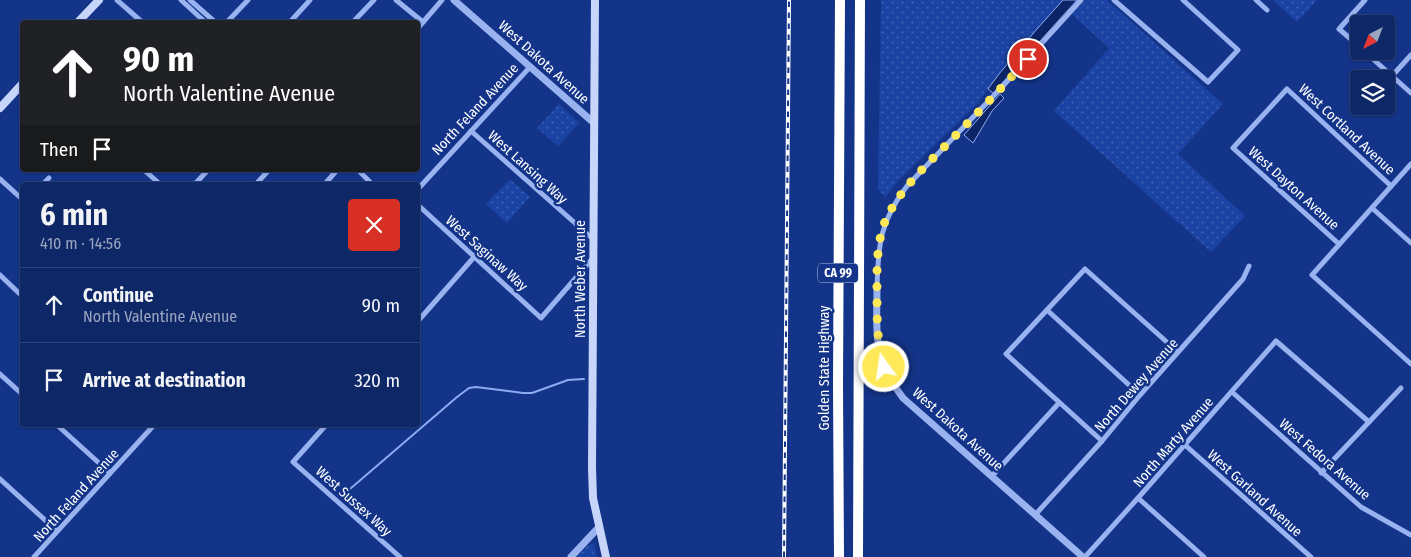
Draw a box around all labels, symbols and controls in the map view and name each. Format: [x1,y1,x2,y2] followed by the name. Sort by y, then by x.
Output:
[1350,15,1395,60] north arrow
[1350,15,1395,115] map controls
[495,17,593,108] street label: West Dakota Avenue
[123,38,194,80] text: 90 m
[1007,38,1049,80] pin
[40,40,105,105] icon: ahead
[1014,45,1042,73] icon: arrive
[428,60,522,159] street label: North Feland Avenue
[1350,70,1395,115] button: layers
[123,80,335,107] text: North Valentine Avenue
[1295,80,1398,178] street label: West Cortland Avenue
[484,127,572,208] street label: West Lansing Way
[88,135,116,163] icon: arrive
[40,138,78,161] text: Then
[1245,143,1343,234] street label: West Dayton Avenue
[40,197,108,233] text: 6 min
[348,199,400,251] button: close
[442,212,532,295] street label: West Saginaw Way
[572,220,589,338] street label: North Weber Avenue
[40,234,121,253] text: 410 m · 14:56
[818,264,858,282] road number: CA 99
[83,284,154,307] text: Continue
[40,291,68,319] icon: ahead
[362,294,400,317] text: 90 m
[816,305,833,430] street label: Golden State Highway
[83,307,237,326] text: North Valentine Avenue
[1091,335,1182,436] street label: North Dewey Avenue
[857,340,909,392] position arrow
[40,366,68,394] icon: arrive
[83,369,246,392] text: Arrive at destination
[354,369,400,392] text: 320 m
[909,384,1007,475] street label: West Dakota Avenue
[1130,394,1217,491] street label: North Marty Avenue
[1276,415,1374,504] street label: West Fedora Avenue
[30,445,123,545] street label: North Feland Avenue
[1204,446,1306,540] street label: West Garland Avenue
[312,463,396,540] street label: West Sussex Way

